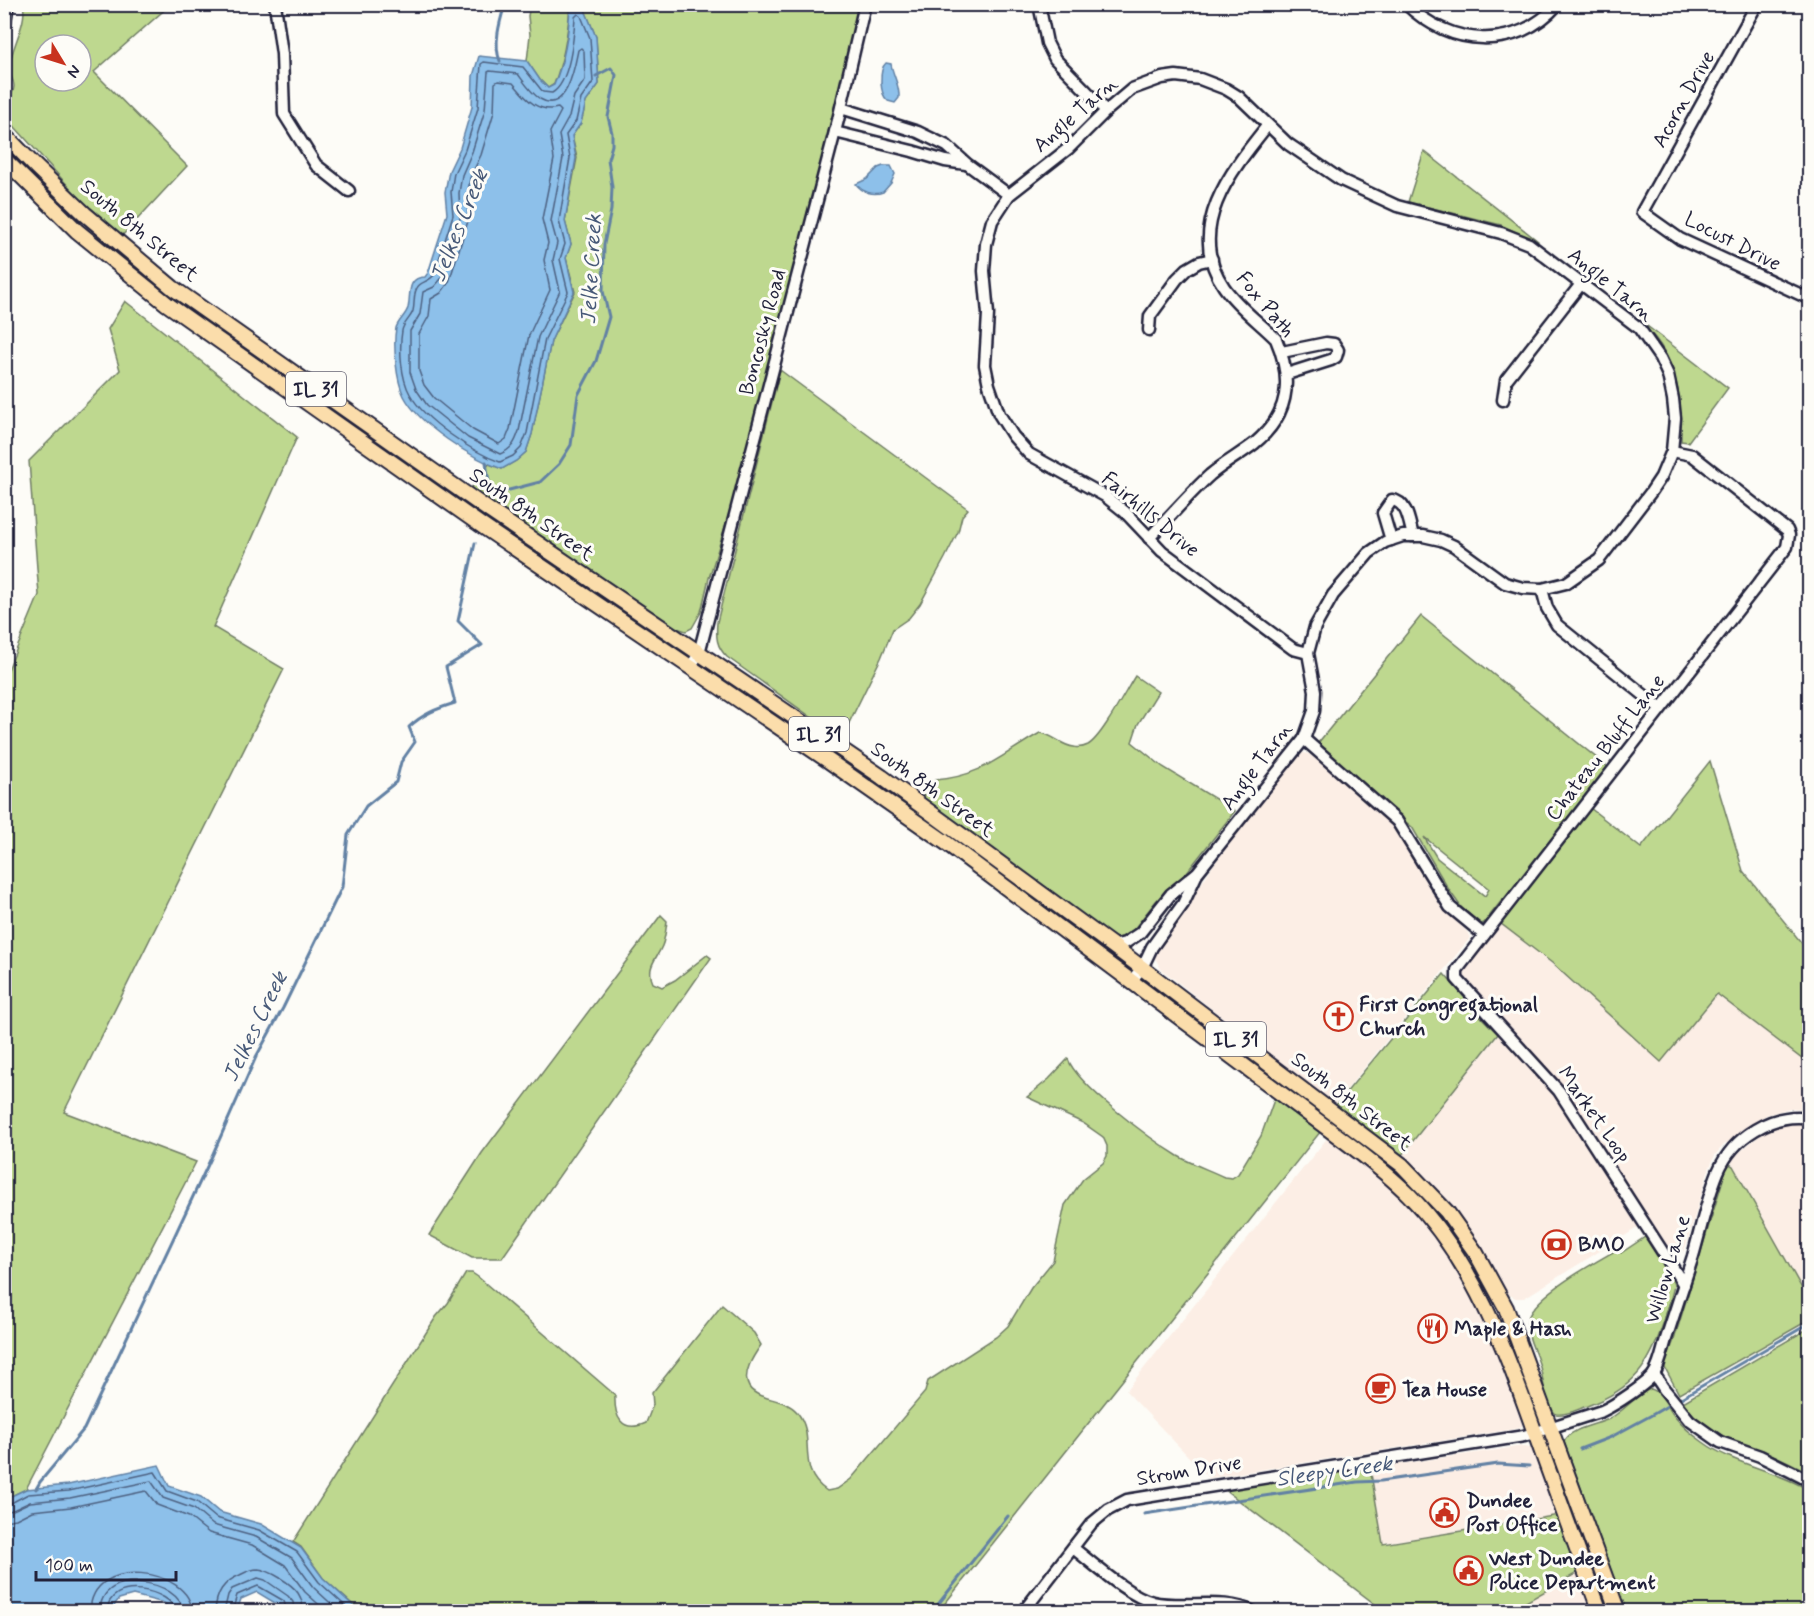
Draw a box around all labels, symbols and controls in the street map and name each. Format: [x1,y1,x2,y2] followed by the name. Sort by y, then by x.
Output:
[33,33,93,93] north arrow
[1646,46,1722,153] street label: Acorn Drive
[62,61,85,82] text: N
[1027,70,1126,161] street label: Angle Tarn
[425,164,496,286] water label: Jelkes Creek
[74,173,205,289] street label: South 8th Street
[1679,206,1786,278] street label: Locust Drive
[575,213,609,325] water label: Jelke Creek
[1560,241,1660,330] street label: Angle Tarn
[733,266,793,398] street label: Boncosky Road
[1229,266,1301,344] street label: Fox Path
[286,372,346,406] road number: IL 31
[463,461,600,569] street label: South 8th Street
[1095,465,1205,564] street label: Fairhills Drive
[1540,668,1672,827] street label: Chateau Bluff Lane
[1214,716,1301,818] street label: Angle Tarn
[789,717,849,751] road number: IL 31
[865,735,1000,845] street label: South 8th Street
[217,966,295,1087] water label: Jelkes Creek
[1359,991,1538,1043] place label: First Congregational Church
[1322,1000,1354,1032] church icon: First Congregational Church
[1206,1022,1266,1056] road number: IL 31
[1285,1046,1418,1158] street label: South 8th Street
[1551,1061,1638,1168] street label: Market Loop
[1638,1212,1698,1327] street label: Willow Lane
[1541,1228,1573,1260] bank icon: BMO
[1578,1231,1625,1259] place label: BMO
[1417,1312,1449,1344] restaurant icon: Maple & Hash
[1454,1315,1572,1343] place label: Maple & Hash
[1365,1373,1397,1405] cafe icon: Tea House
[1402,1376,1487,1404] place label: Tea House
[1135,1449,1244,1493] street label: Strom Drive
[1274,1450,1396,1494] water label: Sleepy Creek
[1466,1487,1558,1539] place label: Dundee Post Office
[1429,1496,1461,1528] public building icon: Dundee Post Office
[36,1544,176,1582] scale bar
[1488,1545,1656,1597] place label: West Dundee Police Department
[45,1554,93,1578] text: 100 m
[1452,1554,1484,1586] public building icon: West Dundee Police Department

